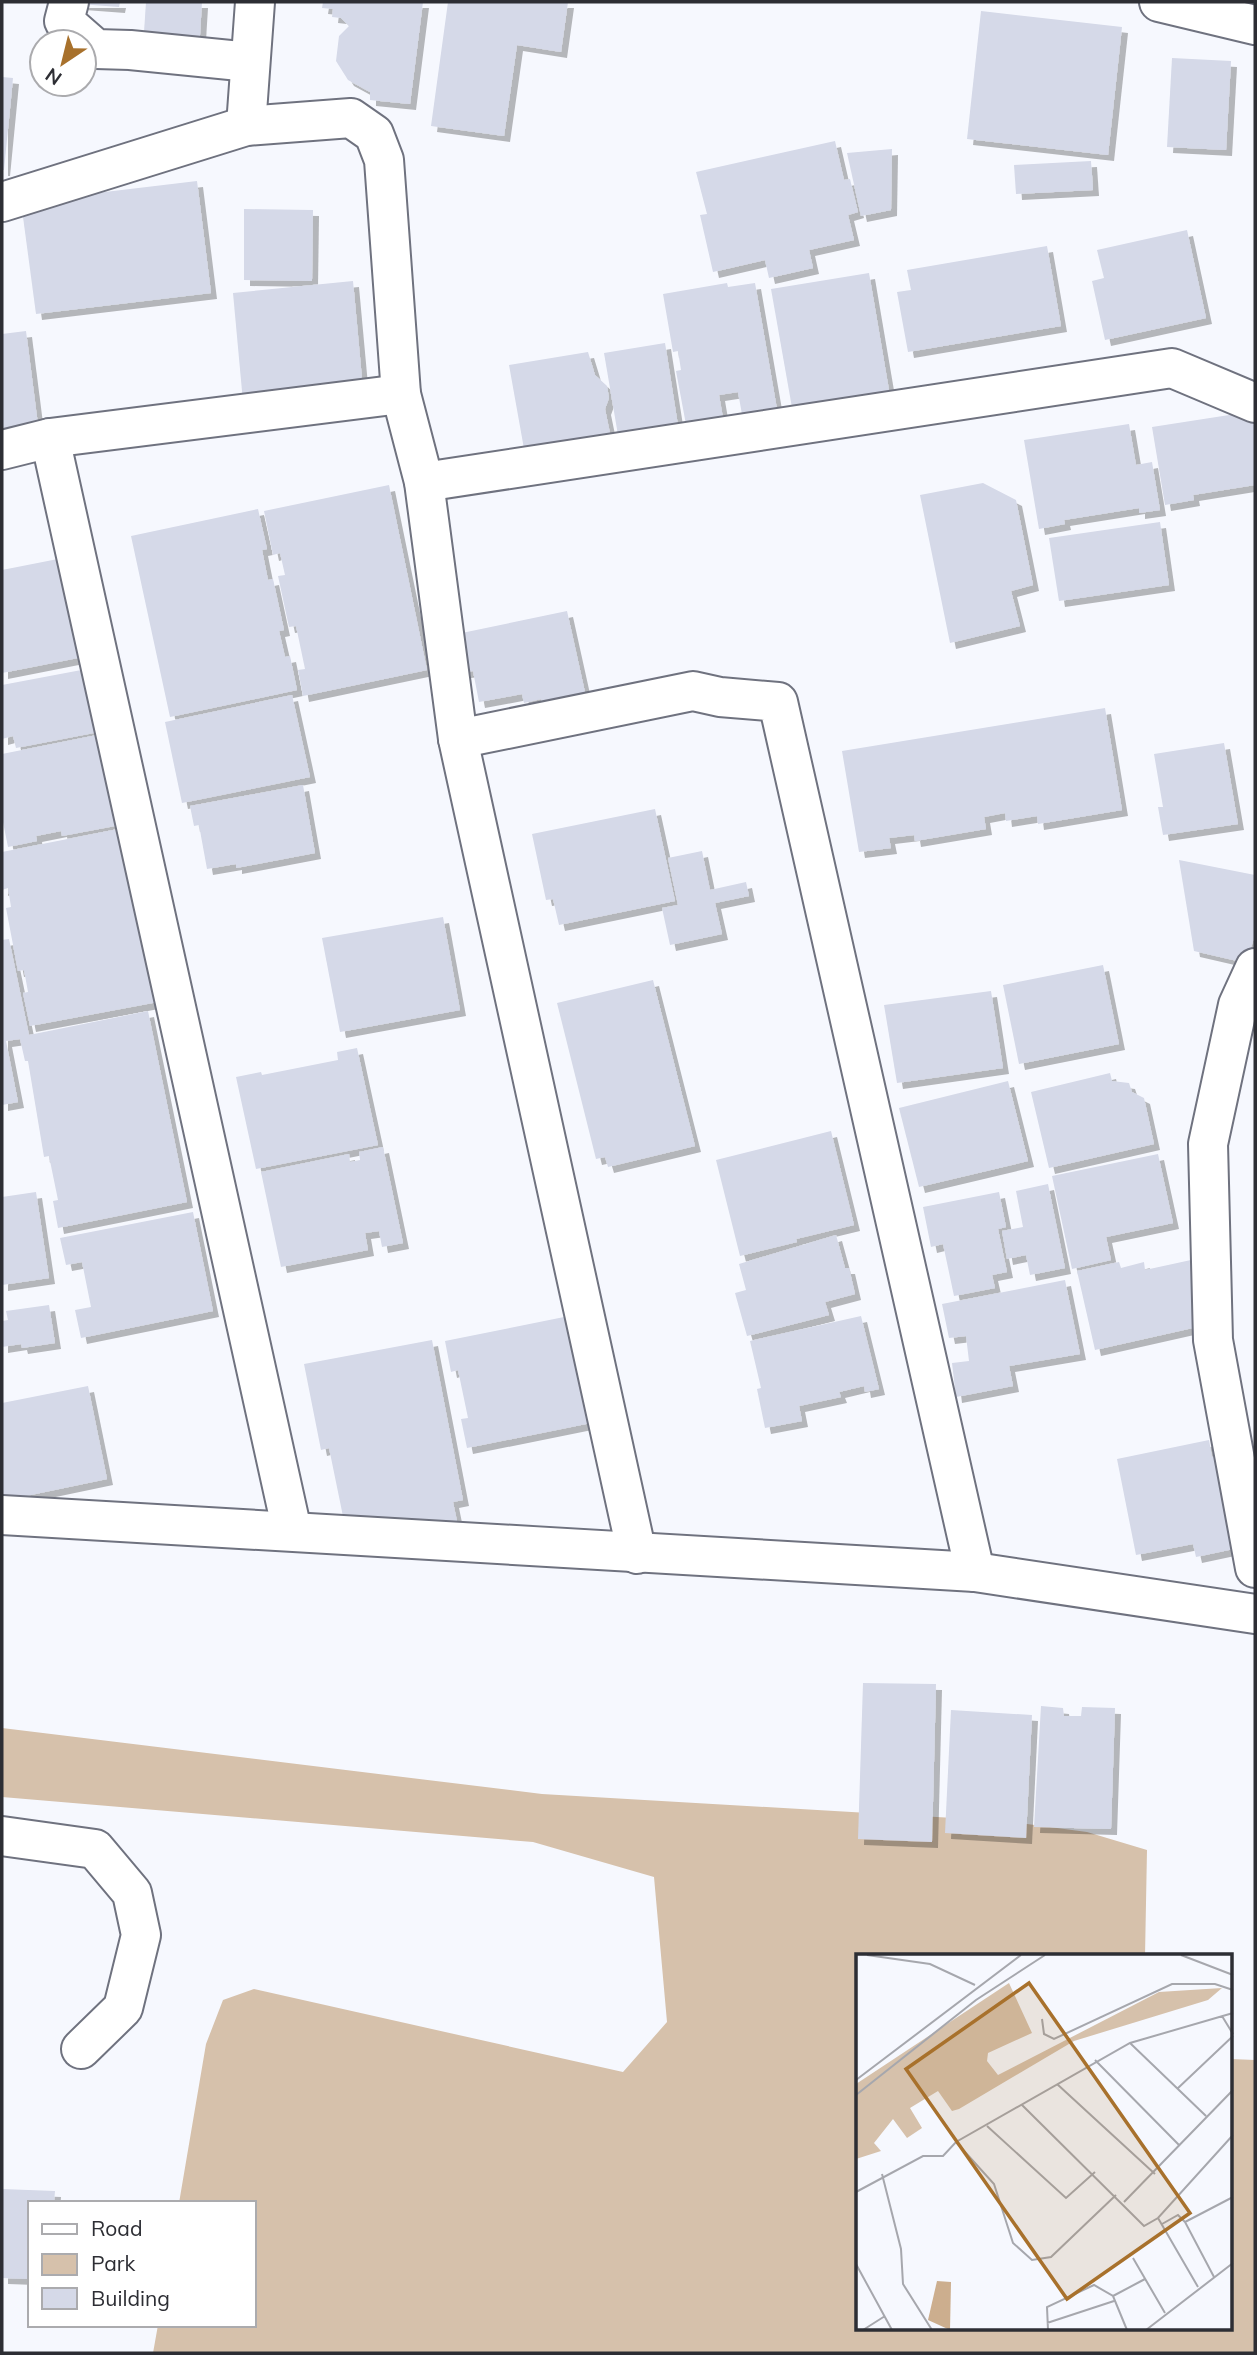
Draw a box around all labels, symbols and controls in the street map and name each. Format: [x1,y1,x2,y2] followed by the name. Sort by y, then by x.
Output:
[28,28,98,98] north arrow
[40,63,66,91] text: N
[856,1954,1232,2330] inset map
[28,2201,256,2327] legend
[91,2215,142,2241] text: Road
[91,2250,135,2276] text: Park
[91,2285,170,2311] text: Building

